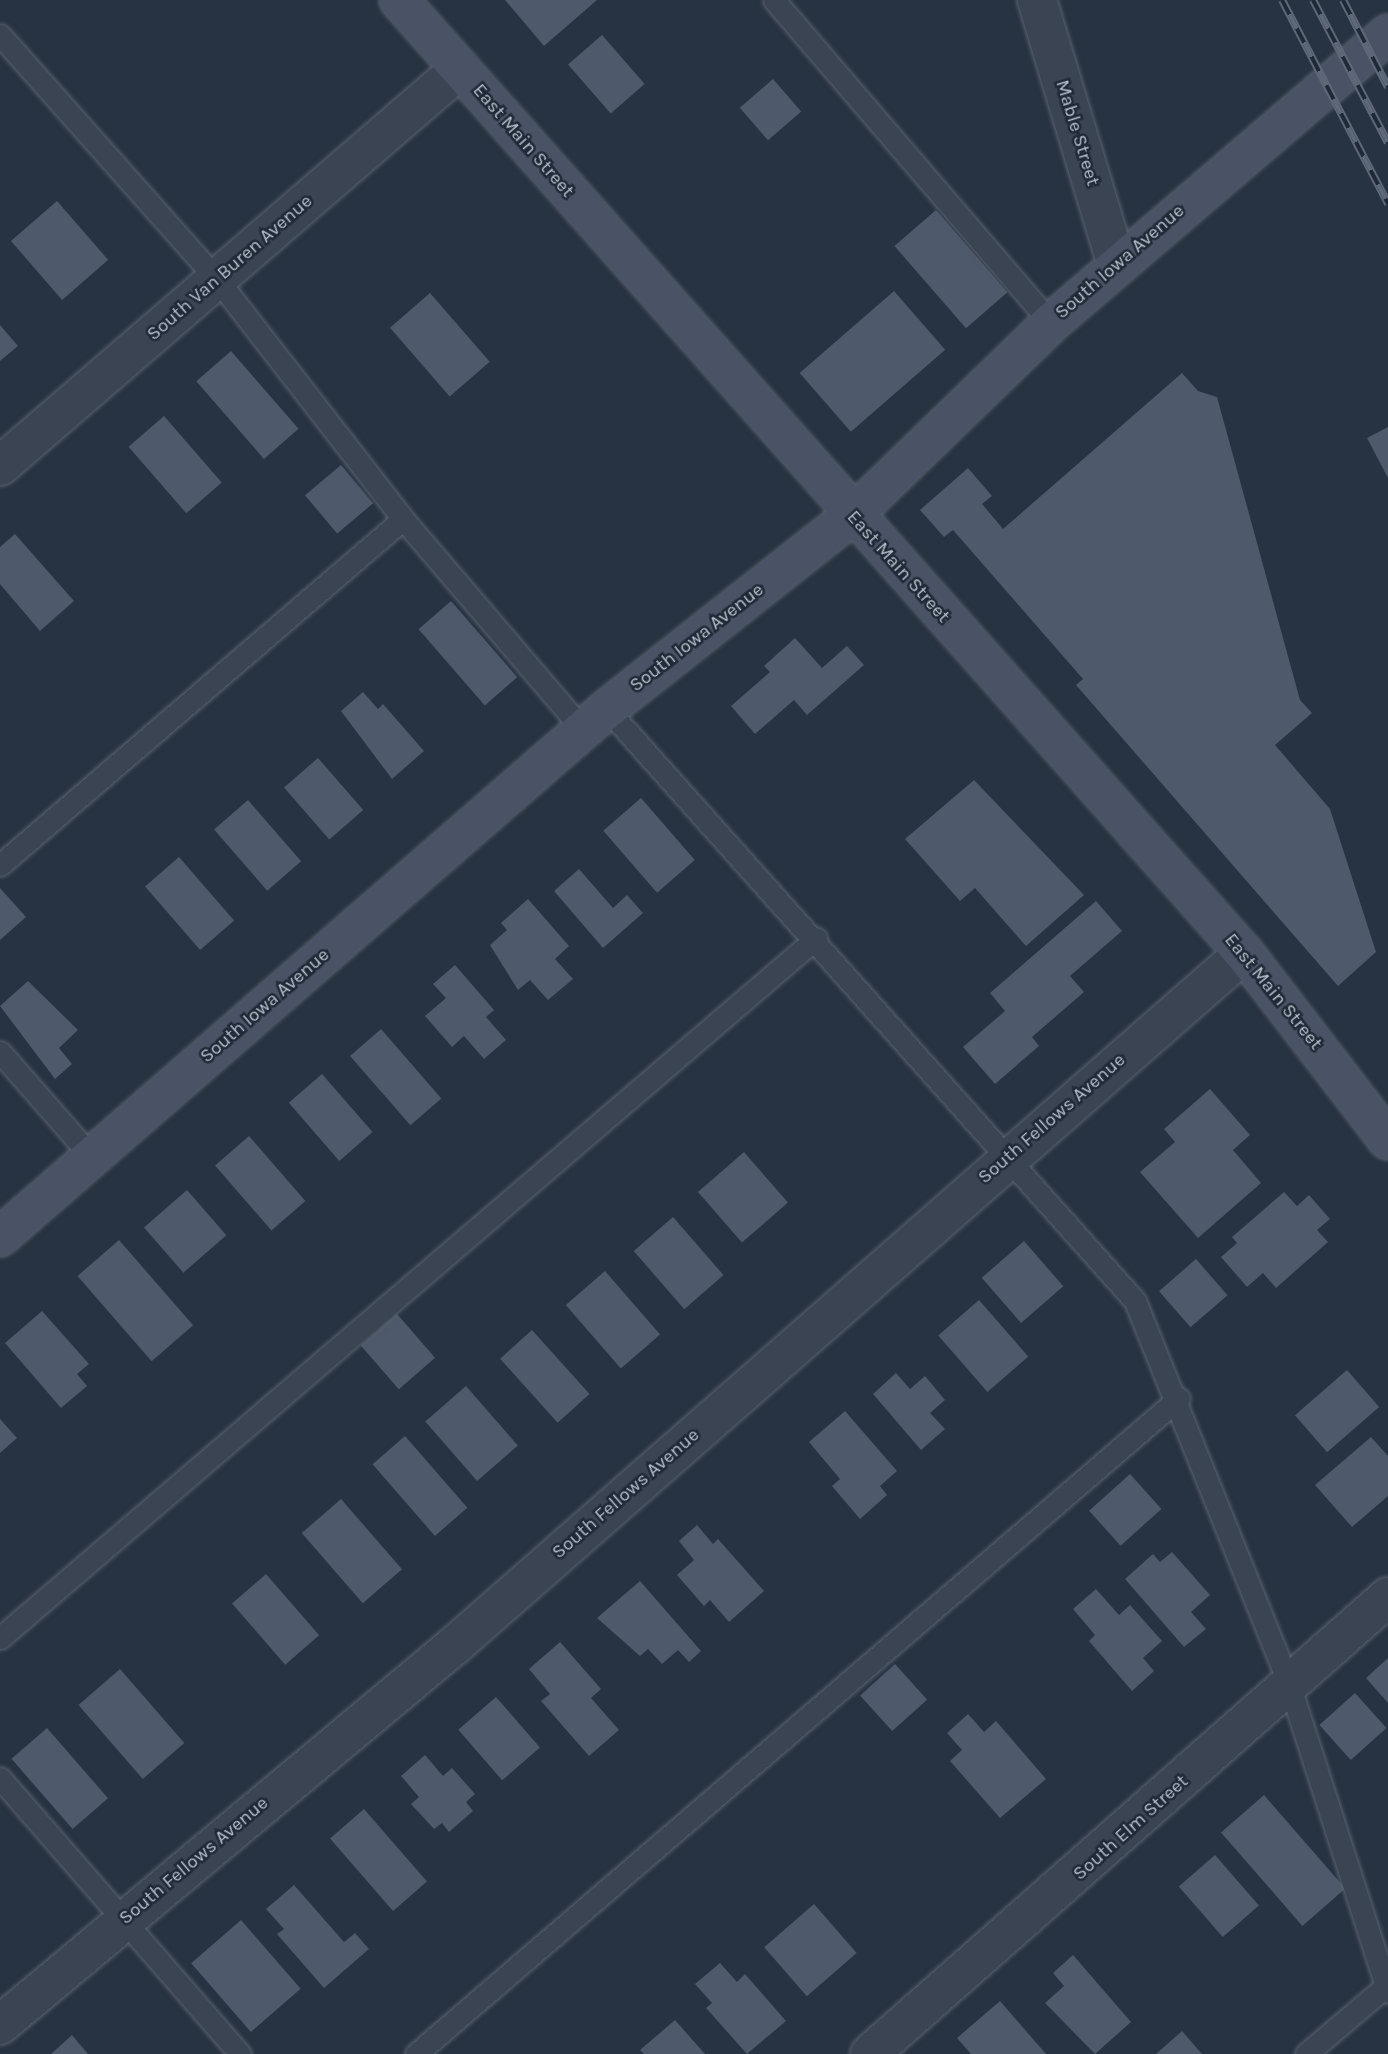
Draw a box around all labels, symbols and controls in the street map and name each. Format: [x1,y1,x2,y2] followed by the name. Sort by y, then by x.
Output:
[1050,77,1104,189] street label: Mable Street
[467,80,579,202] street label: East Main Street
[143,190,317,346] street label: South Van Buren Avenue
[1051,200,1189,324] street label: South Iowa Avenue
[842,506,954,628] street label: East Main Street
[626,579,768,697] street label: South Iowa Avenue
[1219,929,1327,1055] street label: East Main Street
[196,944,334,1068] street label: South Iowa Avenue
[974,1049,1130,1189] street label: South Fellows Avenue
[548,1424,704,1564] street label: South Fellows Avenue
[1069,1770,1193,1886] street label: South Elm Street
[115,1792,273,1930] street label: South Fellows Avenue

